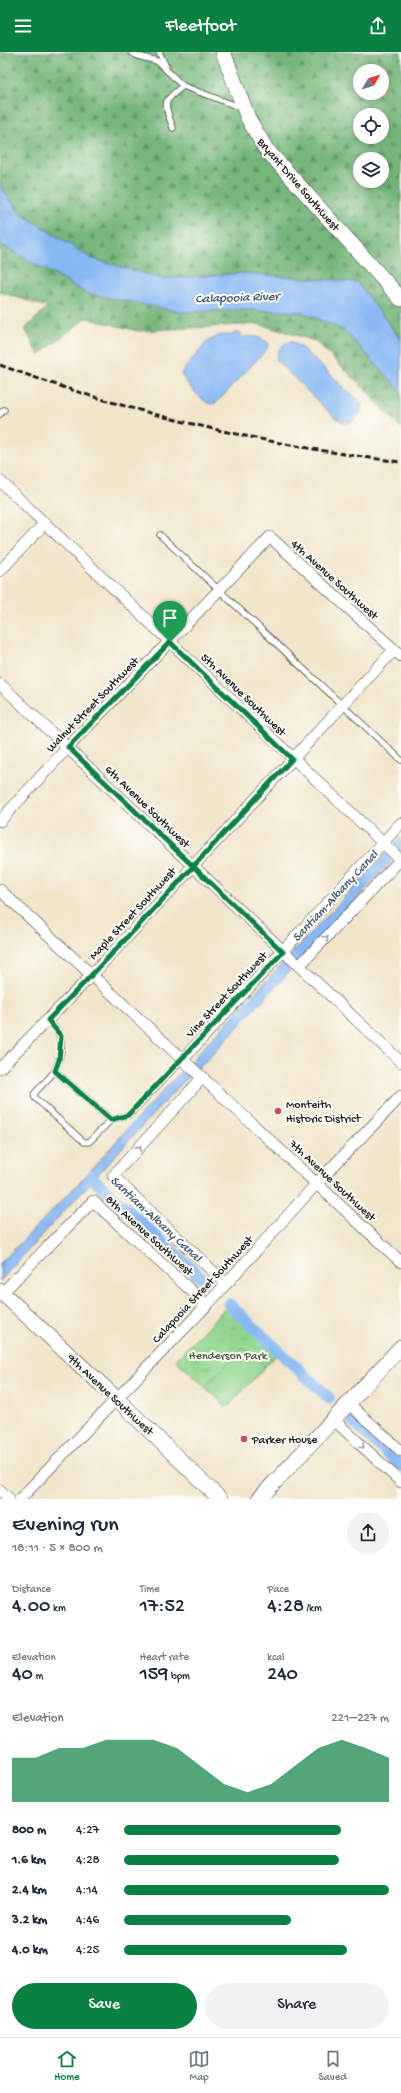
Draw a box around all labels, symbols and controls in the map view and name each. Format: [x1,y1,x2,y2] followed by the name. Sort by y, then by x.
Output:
[12,15,34,37] icon: menu
[367,15,389,37] icon: share
[165,16,236,37] text: Fleetfoot
[353,64,389,100] north arrow
[353,64,389,188] map controls
[353,108,389,144] button: locate
[253,135,343,236] street label: Bryant Drive Southwest
[353,152,389,188] button: layers
[195,289,282,307] water label: Calapooia River
[287,538,381,624] street label: 4th Avenue Southwest
[153,601,187,642] pin
[159,607,181,629] icon: arrive
[197,651,289,740] street label: 5th Avenue Southwest
[44,654,143,756] street label: Walnut Street Southwest
[101,763,193,852] street label: 6th Avenue Southwest
[290,847,383,945] water label: Santiam-Albany Canal
[87,865,181,963] street label: Maple Street Southwest
[321,935,329,943] one-way arrow
[183,949,272,1042] street label: Vine Street Southwest
[286,1099,361,1127] place label: Monteith Historic District
[273,1106,283,1116] marker: Monteith Historic District
[285,1137,379,1226] street label: 7th Avenue Southwest
[134,1145,141,1152] one-way arrow
[107,1174,205,1267] water label: Santiam-Albany Canal
[102,1193,196,1280] street label: 8th Avenue Southwest
[150,1233,258,1347] street label: Calapooia Street Southwest
[189,1350,269,1364] park label: Henderson Park
[63,1351,156,1440] street label: 9th Avenue Southwest
[239,1434,249,1444] marker: Parker House
[251,1434,318,1448] place label: Parker House
[357,1441,365,1449] one-way arrow
[347,1512,389,1554] button: share
[12,1513,119,1539] text: Evening run
[12,1541,103,1556] text: 18:11 · 5 × 800 m
[12,1584,51,1596] text: Distance
[140,1584,160,1596] text: Time
[267,1584,289,1596] text: Pace
[12,1596,50,1619] text: 4.00
[140,1596,185,1619] text: 17:52
[267,1596,304,1619] text: 4:28
[50,1603,66,1615] text: km
[304,1603,322,1615] text: /km
[12,1652,56,1664] text: Elevation
[140,1652,189,1664] text: Heart rate
[267,1652,285,1664] text: kcal
[12,1664,33,1687] text: 40
[140,1664,168,1687] text: 159
[267,1664,298,1687] text: 240
[33,1671,43,1683] text: m
[168,1671,190,1683] text: bpm
[12,1711,64,1726] text: Elevation
[331,1711,389,1726] text: 221–227 m
[12,1823,46,1838] text: 800 m
[76,1823,99,1838] text: 4:27
[12,1853,46,1868] text: 1.6 km
[76,1853,100,1868] text: 4:28
[12,1883,47,1898] text: 2.4 km
[76,1883,98,1898] text: 4:14
[12,1913,47,1928] text: 3.2 km
[76,1913,99,1928] text: 4:46
[12,1943,48,1958] text: 4.0 km
[76,1943,99,1958] text: 4:25
[12,1983,197,2029] button: Save
[205,1983,389,2029] button: Share
[54,2048,80,2084] tab: Home
[188,2048,210,2084] tab: Map
[319,2048,347,2084] tab: Saved

